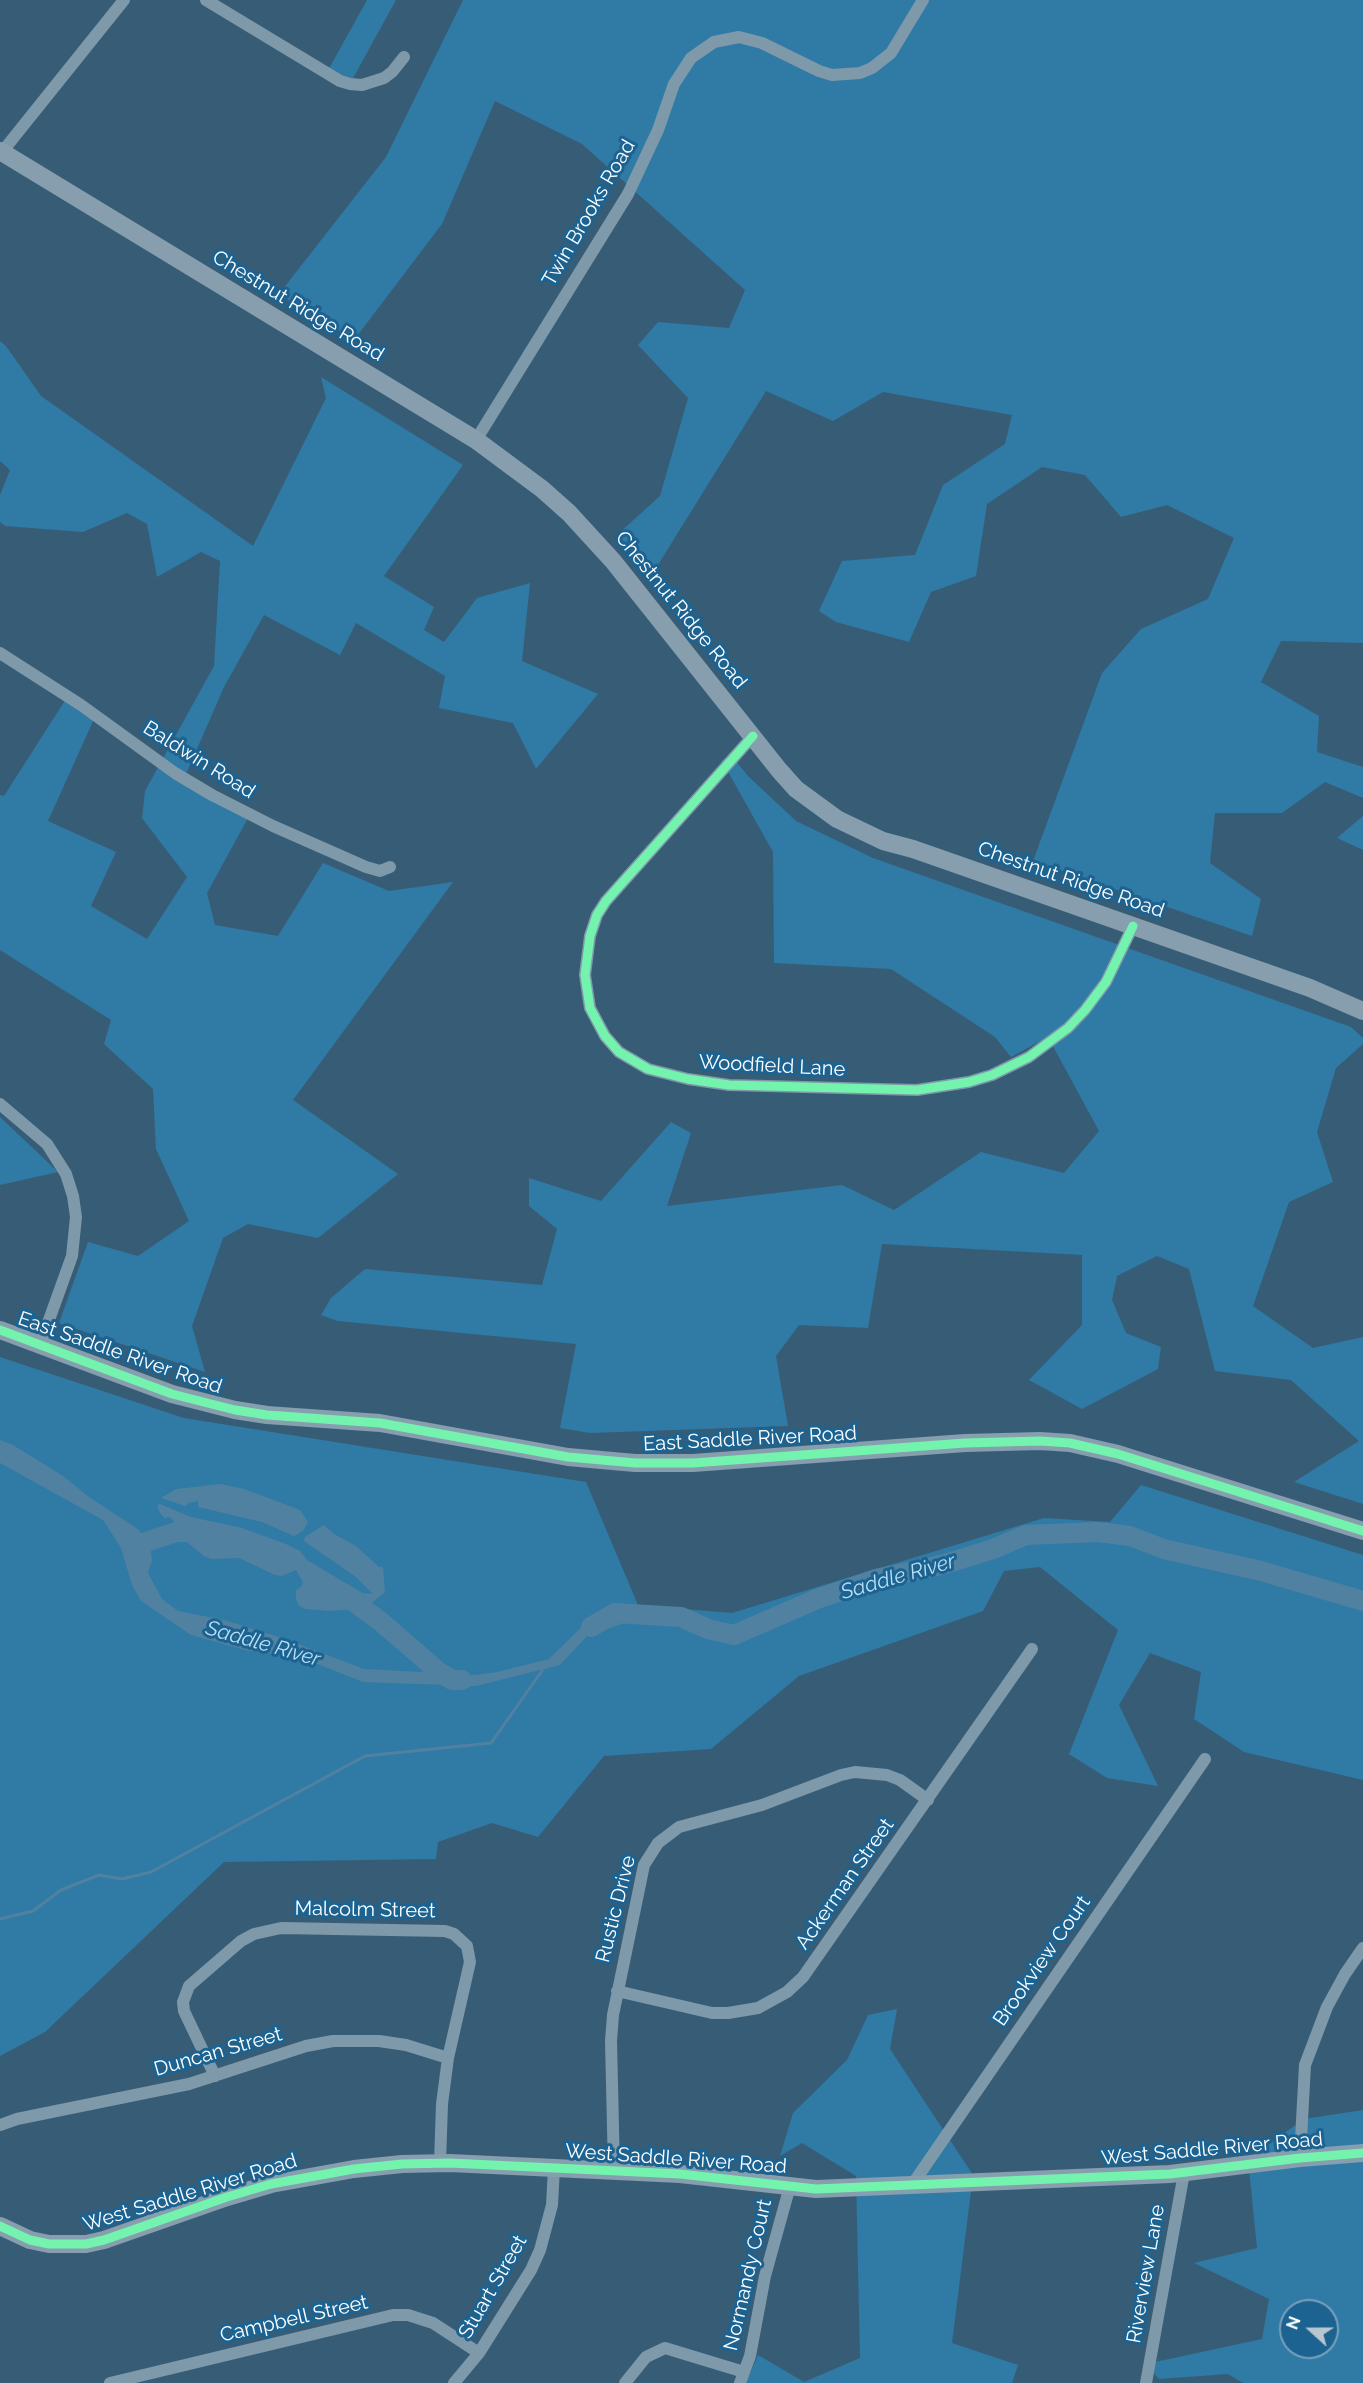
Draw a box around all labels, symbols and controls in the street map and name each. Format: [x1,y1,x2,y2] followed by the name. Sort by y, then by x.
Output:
[537,136,641,290] street label: Twin Brooks Road
[208,245,388,367] street label: Chestnut Ridge Road
[610,526,752,694] street label: Chestnut Ridge Road
[139,716,259,804] street label: Baldwin Road
[975,837,1167,923] street label: Chestnut Ridge Road
[698,1050,846,1082] street label: Woodfield Lane
[15,1307,225,1399] street label: East Saddle River Road
[642,1421,858,1457] street label: East Saddle River Road
[838,1549,958,1605] water label: Saddle River
[203,1616,323,1672] water label: Saddle River
[791,1814,899,1954] street label: Ackerman Street
[591,1853,641,1965] street label: Rustic Drive
[988,1891,1096,2031] street label: Brookview Court
[294,1897,436,1923] street label: Malcolm Street
[151,2022,285,2082] street label: Duncan Street
[1100,2127,1324,2171] street label: West Saddle River Road
[564,2139,788,2179] street label: West Saddle River Road
[80,2149,300,2237] street label: West Saddle River Road
[719,2197,777,2353] street label: Normandy Court
[1122,2203,1170,2345] street label: Riverview Lane
[454,2231,532,2343] street label: Stuart Street
[218,2290,370,2348] street label: Campbell Street
[1279,2299,1339,2359] north arrow
[1283,2314,1305,2332] text: N

